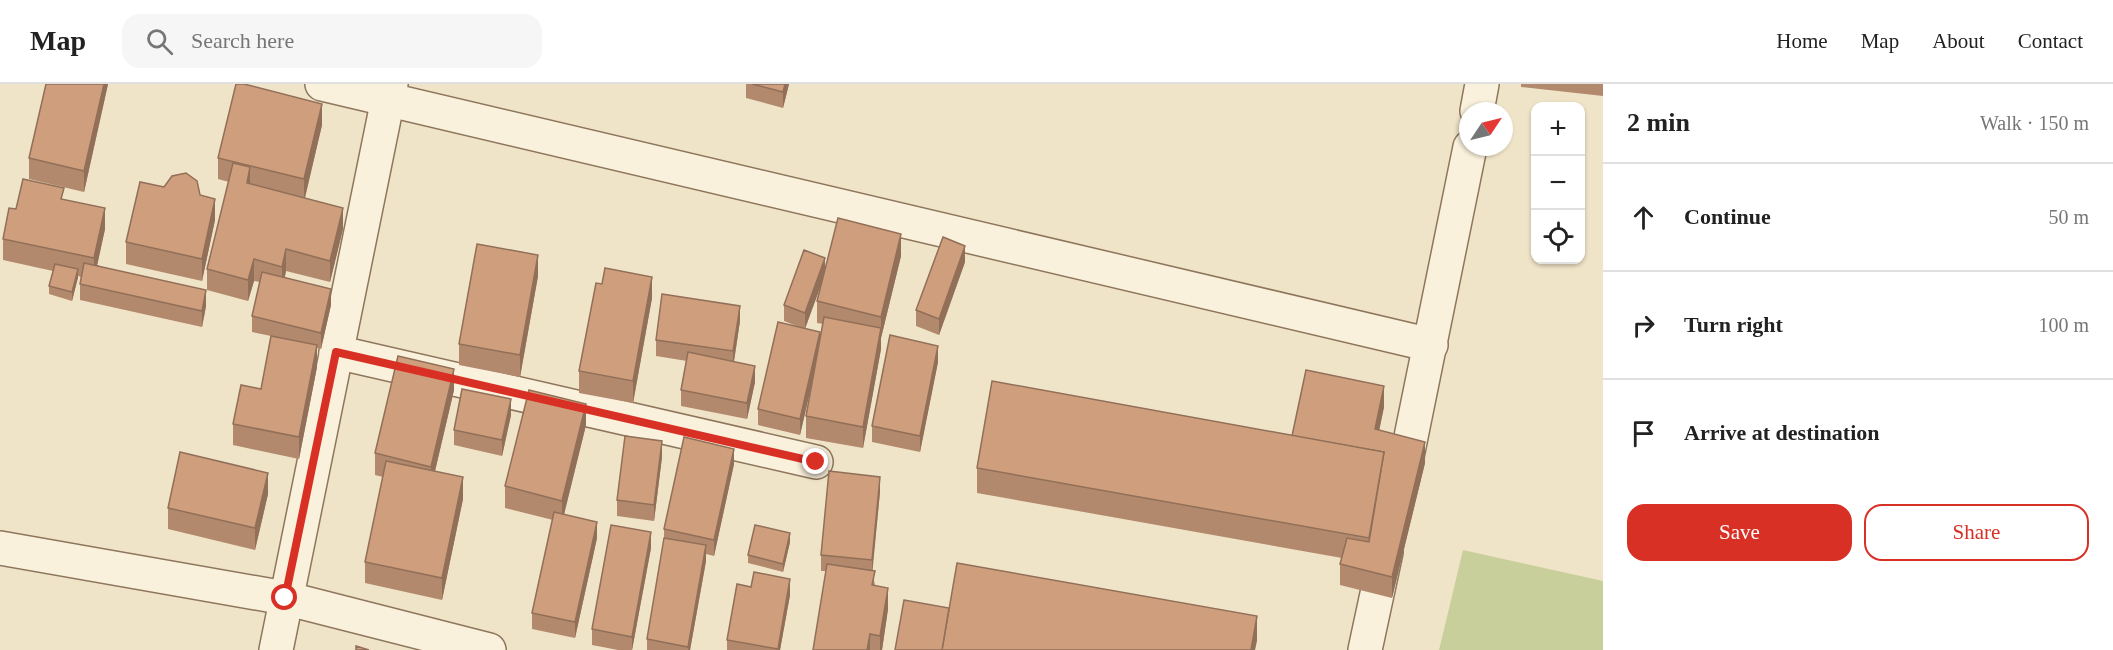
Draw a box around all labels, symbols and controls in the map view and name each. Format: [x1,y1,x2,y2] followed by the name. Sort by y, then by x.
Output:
[122,14,542,68] search box
[30,25,86,56] text: Map
[143,25,176,58] icon: search
[191,28,294,53] text: Search here
[1776,29,1828,53] text: Home
[1861,29,1899,53] text: Map
[1932,29,1985,53] text: About
[2018,29,2083,53] text: Contact
[1459,102,1513,156] north arrow
[1531,102,1585,264] map controls
[1531,102,1585,156] button: +
[1627,108,1690,137] text: 2 min
[1980,112,2089,134] text: Walk · 150 m
[1531,156,1585,210] button: −
[1627,201,1660,234] icon: ahead
[1684,204,1771,229] text: Continue
[2048,206,2089,228] text: 50 m
[1531,210,1585,264] button: locate
[1627,309,1660,342] icon: right
[1684,312,1783,337] text: Turn right
[2038,314,2089,336] text: 100 m
[1627,417,1660,450] icon: arrive
[1684,420,1880,445] text: Arrive at destination
[802,448,828,474] route end
[1627,504,1852,561] button: Save
[1864,504,2089,561] button: Share
[271,584,297,610] route start

